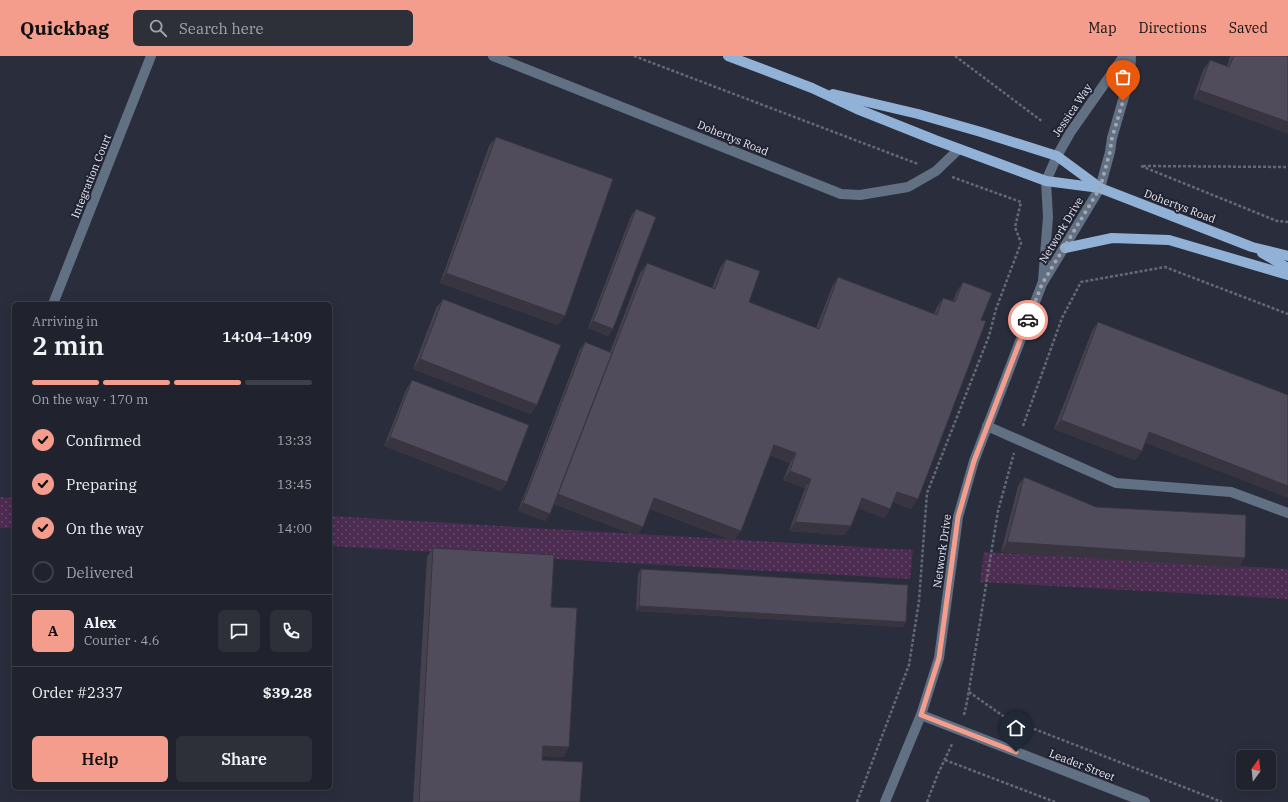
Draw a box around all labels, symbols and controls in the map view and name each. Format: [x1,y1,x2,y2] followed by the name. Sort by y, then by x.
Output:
[133,10,413,46] search box
[20,16,109,40] text: Quickbag
[147,17,169,39] icon: search
[179,19,263,38] text: Search here
[1088,19,1117,37] text: Map
[1139,19,1207,37] text: Directions
[1229,19,1268,37] text: Saved
[1106,60,1140,101] pin
[1112,66,1134,88] icon: bag
[1049,81,1095,139] street label: Jessica Way
[695,117,771,159] street label: Dohertys Road
[68,132,114,220] street label: Integration Court
[1142,186,1218,226] street label: Dohertys Road
[1036,194,1086,266] street label: Network Drive
[1008,300,1048,340] courier
[1017,309,1039,331] icon: car
[32,313,98,330] text: Arriving in
[222,327,312,346] text: 14:04–14:09
[32,328,104,362] text: 2 min
[32,391,148,408] text: On the way · 170 m
[32,429,54,451] icon: check
[66,431,141,450] text: Confirmed
[277,432,312,449] text: 13:33
[32,473,54,495] icon: check
[66,475,137,494] text: Preparing
[277,476,312,493] text: 13:45
[930,513,954,589] street label: Network Drive
[32,517,54,539] icon: check
[66,519,144,538] text: On the way
[277,520,312,537] text: 14:00
[66,563,134,582] text: Delivered
[218,610,260,652] button: chat
[270,610,312,652] button: phone
[84,613,116,632] text: Alex
[48,621,58,640] text: A
[84,632,160,649] text: Courier · 4.6
[32,683,123,702] text: Order #2337
[263,683,312,702] text: $39.28
[999,711,1033,752] pin
[1005,717,1027,739] icon: home
[32,736,168,782] button: Help
[176,736,312,782] button: Share
[1047,746,1117,784] street label: Leader Street
[1236,750,1276,790] north arrow
[1236,750,1276,790] map controls

